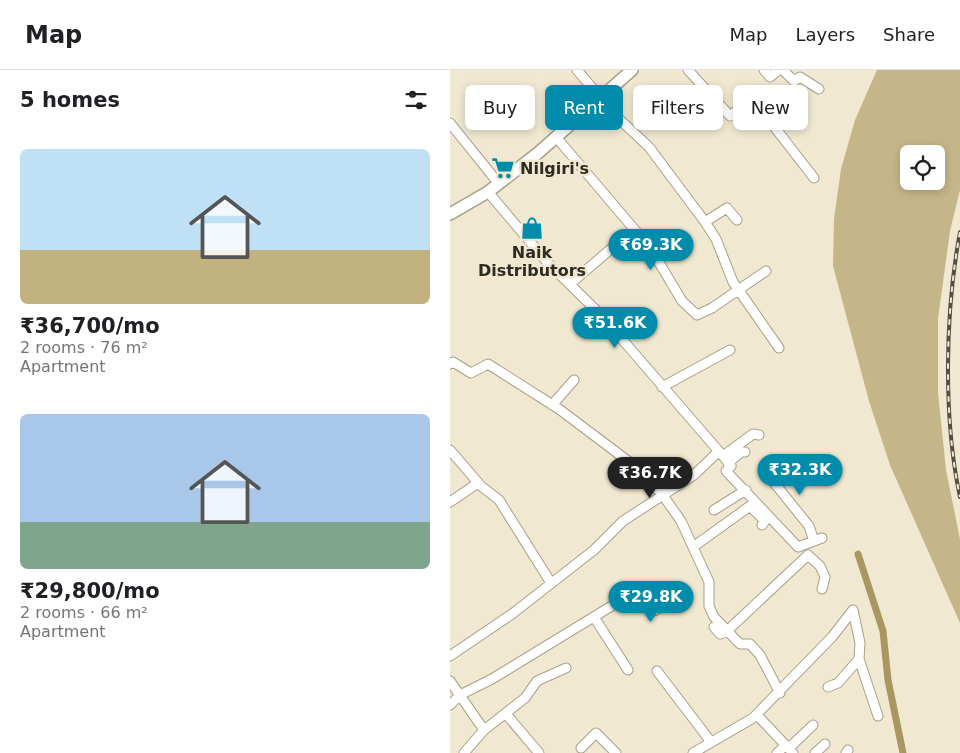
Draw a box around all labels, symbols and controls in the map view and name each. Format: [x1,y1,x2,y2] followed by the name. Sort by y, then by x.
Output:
[25,21,82,49] text: Map
[729,24,767,45] text: Map
[795,24,855,45] text: Layers
[883,24,935,45] text: Share
[465,85,535,130] chip: Buy
[545,85,623,130] chip: Rent
[633,85,723,130] chip: Filters
[733,85,808,130] chip: New
[402,86,430,114] icon: filters
[20,88,120,112] text: 5 homes
[900,145,945,190] map controls
[900,145,945,190] button: locate
[490,155,516,181] supermarket icon: Nilgiri's
[520,159,589,178] place label: Nilgiri's
[180,182,270,272] icon: home
[519,215,545,241] shop icon: Naik Distributors
[610,228,692,271] pin: ₹69.3K
[619,235,683,254] text: ₹69.3K
[478,243,586,280] place label: Naik Distributors
[574,306,656,349] pin: ₹51.6K
[583,313,647,332] text: ₹51.6K
[20,314,160,338] text: ₹36,700/mo
[20,338,148,357] text: 2 rooms · 76 m²
[20,357,106,376] text: Apartment
[180,447,270,537] icon: home
[759,454,841,496] pin: ₹32.3K
[609,456,691,499] pin: ₹36.7K
[768,460,832,479] text: ₹32.3K
[618,463,682,482] text: ₹36.7K
[20,579,160,603] text: ₹29,800/mo
[610,580,692,623] pin: ₹29.8K
[619,587,683,606] text: ₹29.8K
[20,603,148,622] text: 2 rooms · 66 m²
[20,622,106,641] text: Apartment

